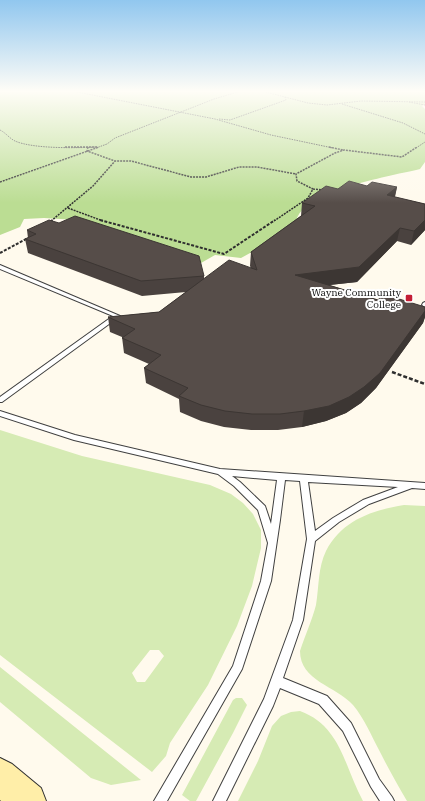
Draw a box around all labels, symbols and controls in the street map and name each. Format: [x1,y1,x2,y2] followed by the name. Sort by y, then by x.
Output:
[311,286,402,311] place label: Wayne Community College
[404,293,414,303] marker: Wayne Community College

